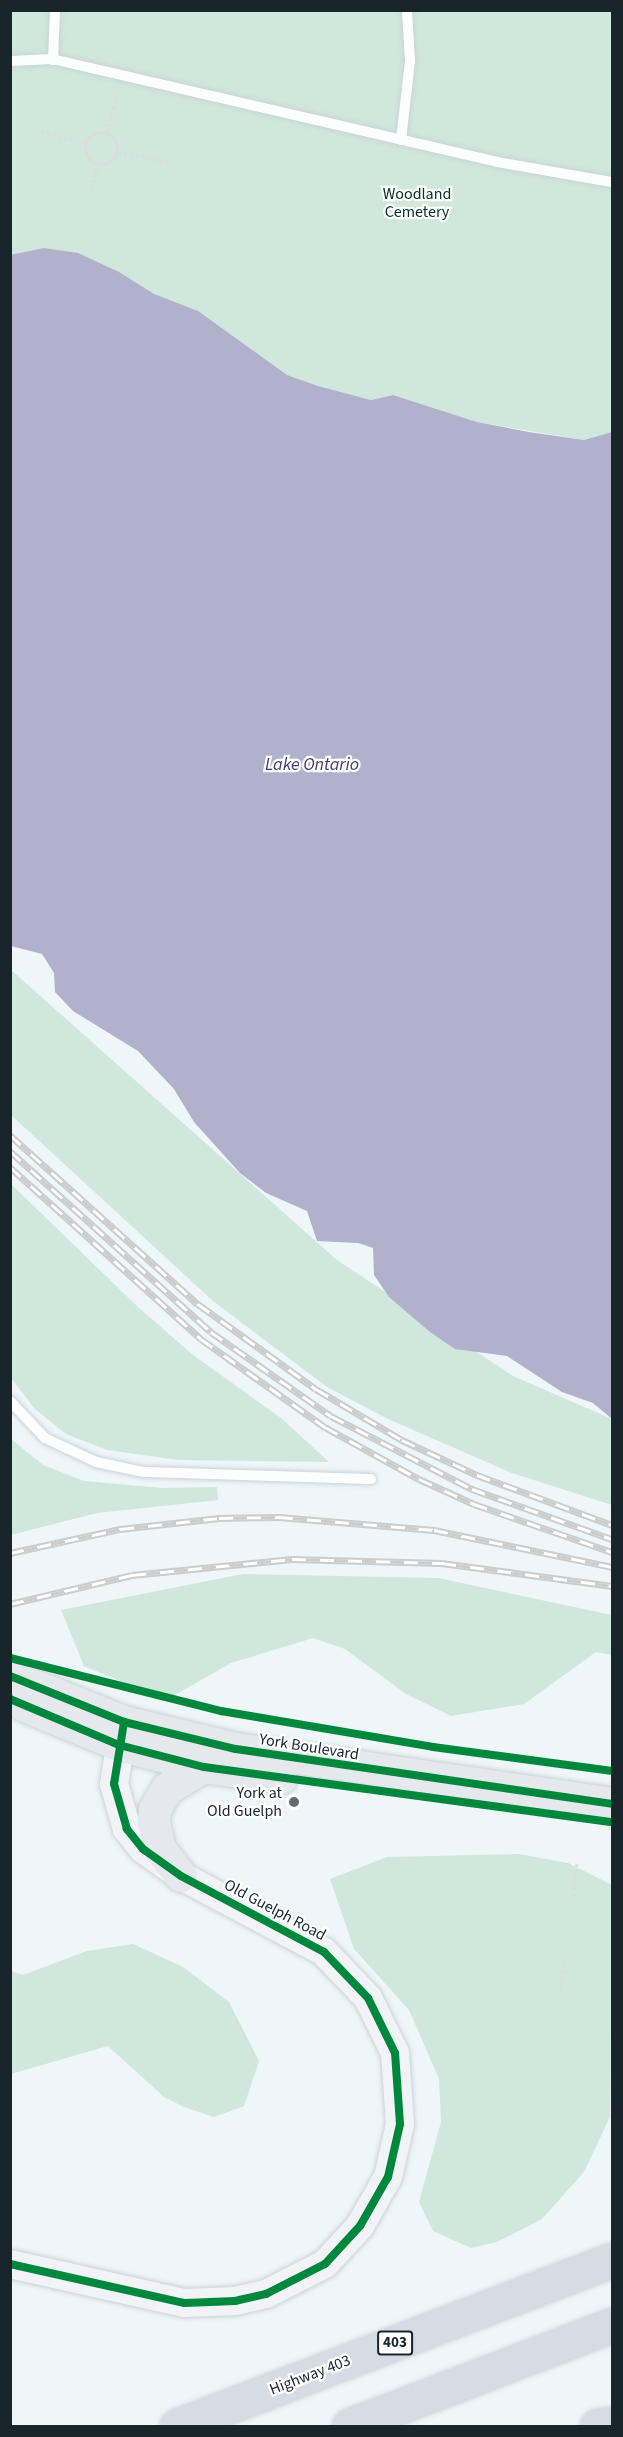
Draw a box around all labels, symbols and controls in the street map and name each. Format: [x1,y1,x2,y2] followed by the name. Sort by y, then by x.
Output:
[383,184,451,222] park label: Woodland Cemetery
[265,754,359,776] water label: Lake Ontario
[258,1730,360,1764] street label: York Boulevard
[207,1783,282,1821] place label: York at Old Guelph
[287,1795,301,1809] marker: York at Old Guelph
[221,1875,329,1945] street label: Old Guelph Road
[377,2331,413,2355] road number: 403
[267,2351,353,2399] street label: Highway 403

